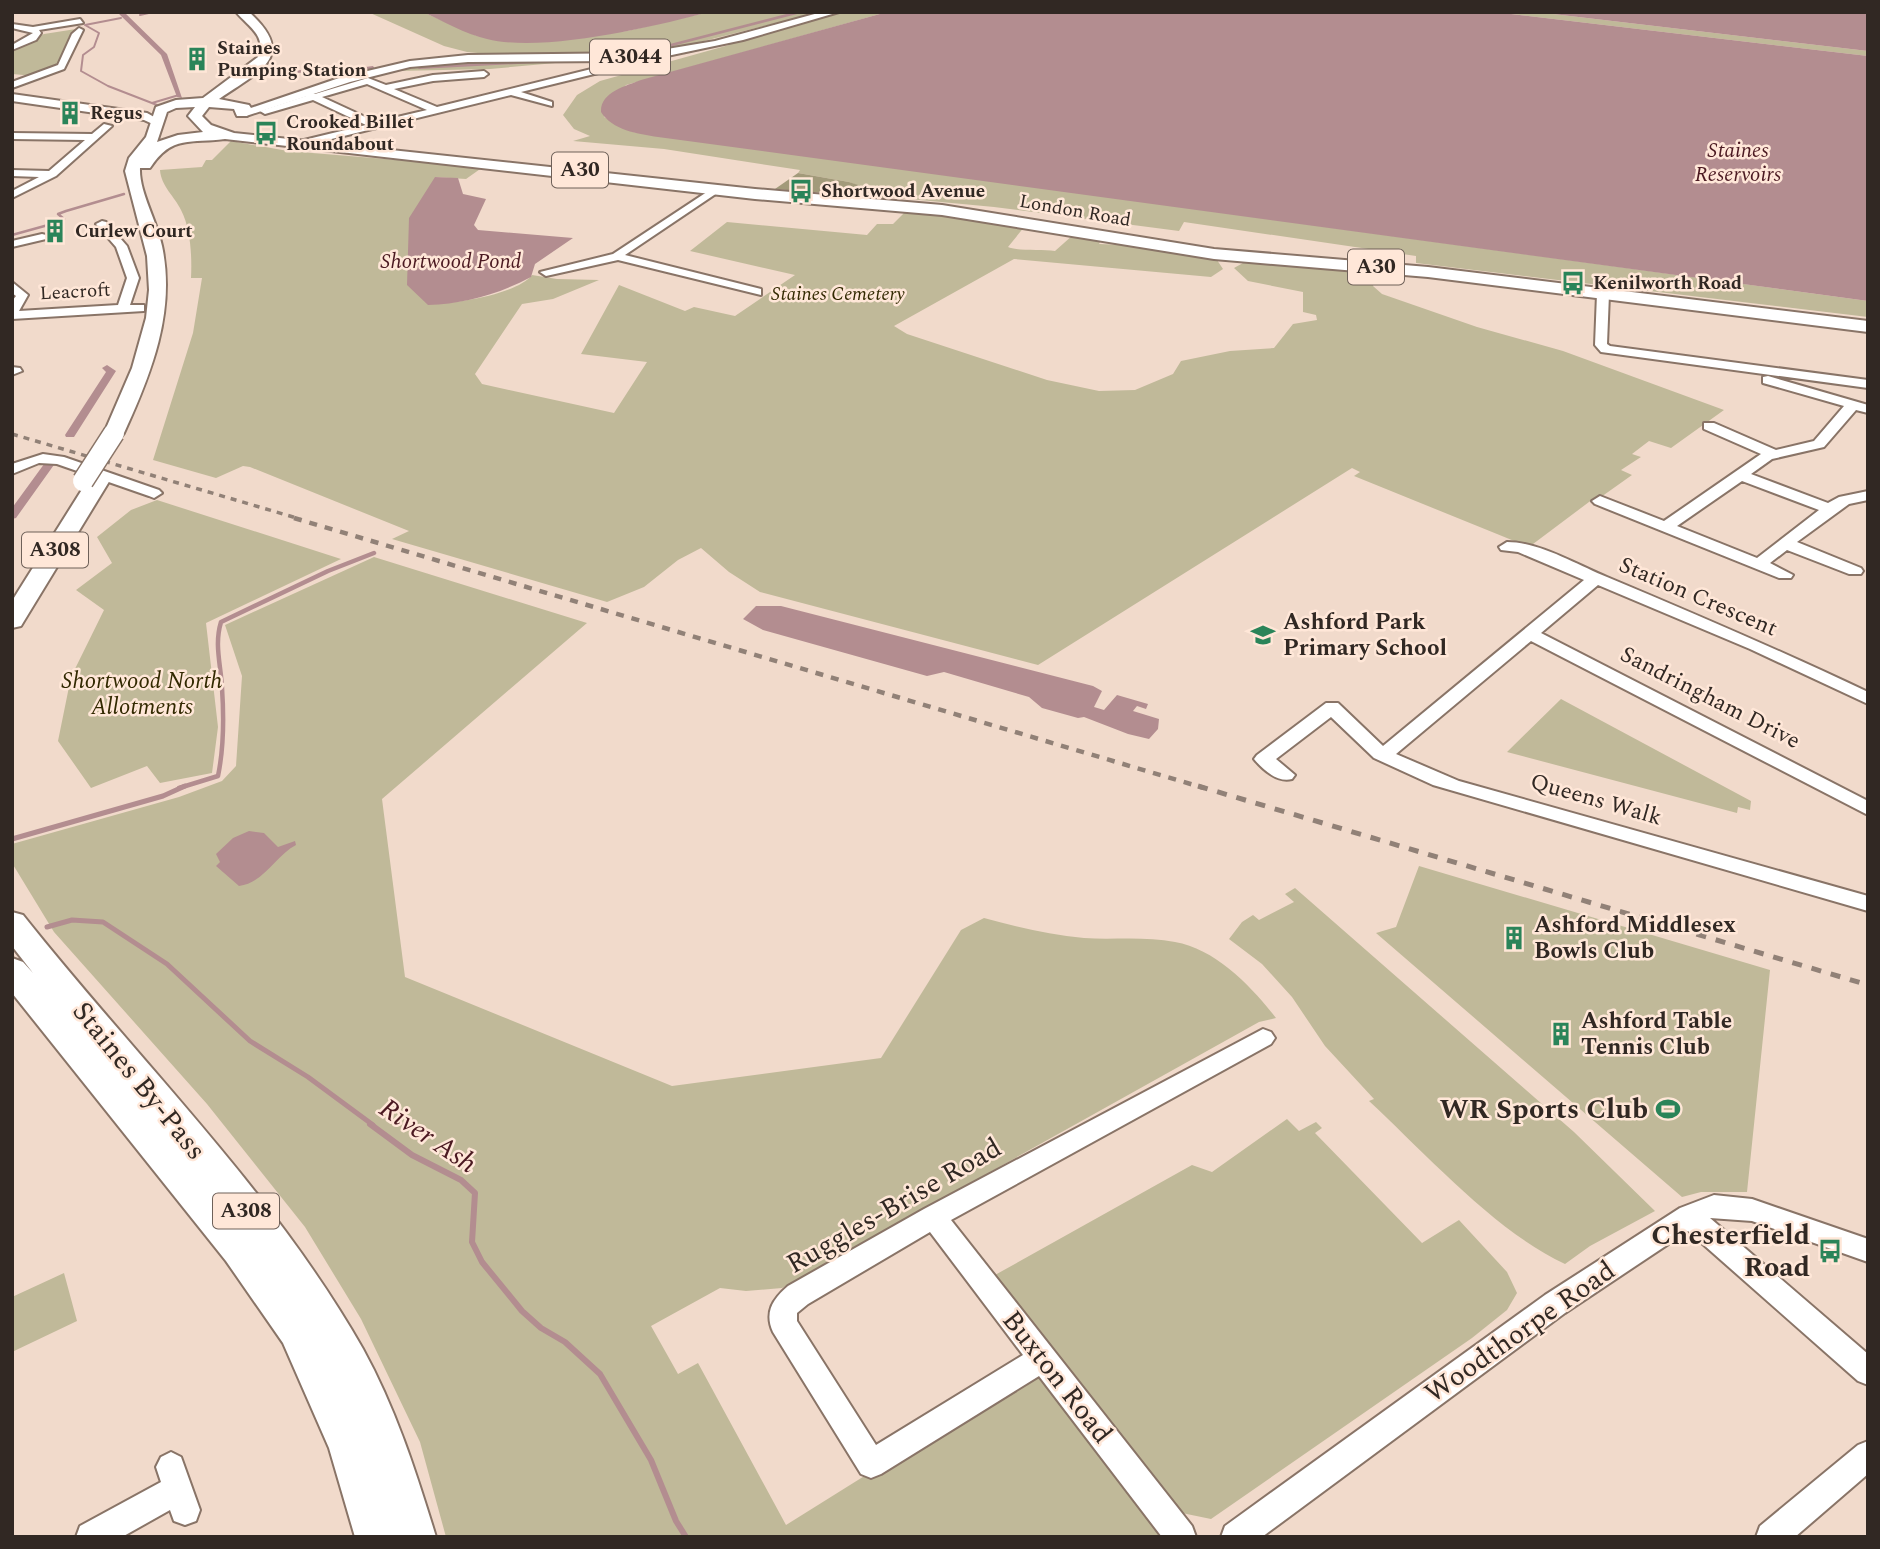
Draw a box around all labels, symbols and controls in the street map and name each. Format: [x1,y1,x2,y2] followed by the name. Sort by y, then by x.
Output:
[217,34,367,85] place label: Staines Pumping Station
[590,40,670,74] road number: A3044
[183,45,211,73] building icon: Staines Pumping Station
[56,99,84,127] building icon: Regus
[90,99,143,128] place label: Regus
[286,108,414,159] place label: Crooked Billet Roundabout
[252,119,280,147] bus stop icon: Crooked Billet Roundabout
[1695,135,1782,191] water label: Staines Reservoirs
[552,152,608,188] road number: A30
[787,177,815,205] bus stop icon: Shortwood Avenue
[821,177,985,206] place label: Shortwood Avenue
[1017,187,1133,235] street label: London Road
[41,217,69,245] building icon: Curlew Court
[75,217,193,246] place label: Curlew Court
[381,246,522,278] water label: Shortwood Pond
[1348,250,1404,284] road number: A30
[1559,269,1587,297] bus stop icon: Kenilworth Road
[1593,269,1742,298] place label: Kenilworth Road
[39,276,111,308] street label: Leacroft
[771,280,905,309] park label: Staines Cemetery
[22,532,88,568] road number: A308
[1613,548,1783,646] street label: Station Crescent
[1283,605,1447,666] place label: Ashford Park Primary School
[1249,621,1277,649] school or university icon: Ashford Park Primary School
[1614,637,1806,759] street label: Sandringham Drive
[62,664,222,725] park label: Shortwood North Allotments
[1526,764,1666,836] street label: Queens Walk
[1534,908,1736,969] place label: Ashford Middlesex Bowls Club
[1500,924,1528,952] building icon: Ashford Middlesex Bowls Club
[61,992,217,1170] street label: Staines By-Pass
[1581,1004,1732,1065] place label: Ashford Table Tennis Club
[1547,1020,1575,1048] building icon: Ashford Table Tennis Club
[370,1087,486,1185] water label: River Ash
[1439,1088,1648,1131] place label: WR Sports Club
[1654,1095,1682,1123] sports icon: WR Sports Club
[778,1127,1010,1285] street label: Ruggles-Brise Road
[213,1194,279,1228] road number: A308
[1651,1214,1810,1289] place label: Chesterfield Road
[1816,1237,1844,1265] bus stop icon: Chesterfield Road
[1415,1250,1625,1414] street label: Woodthorpe Road
[991,1301,1123,1453] street label: Buxton Road

